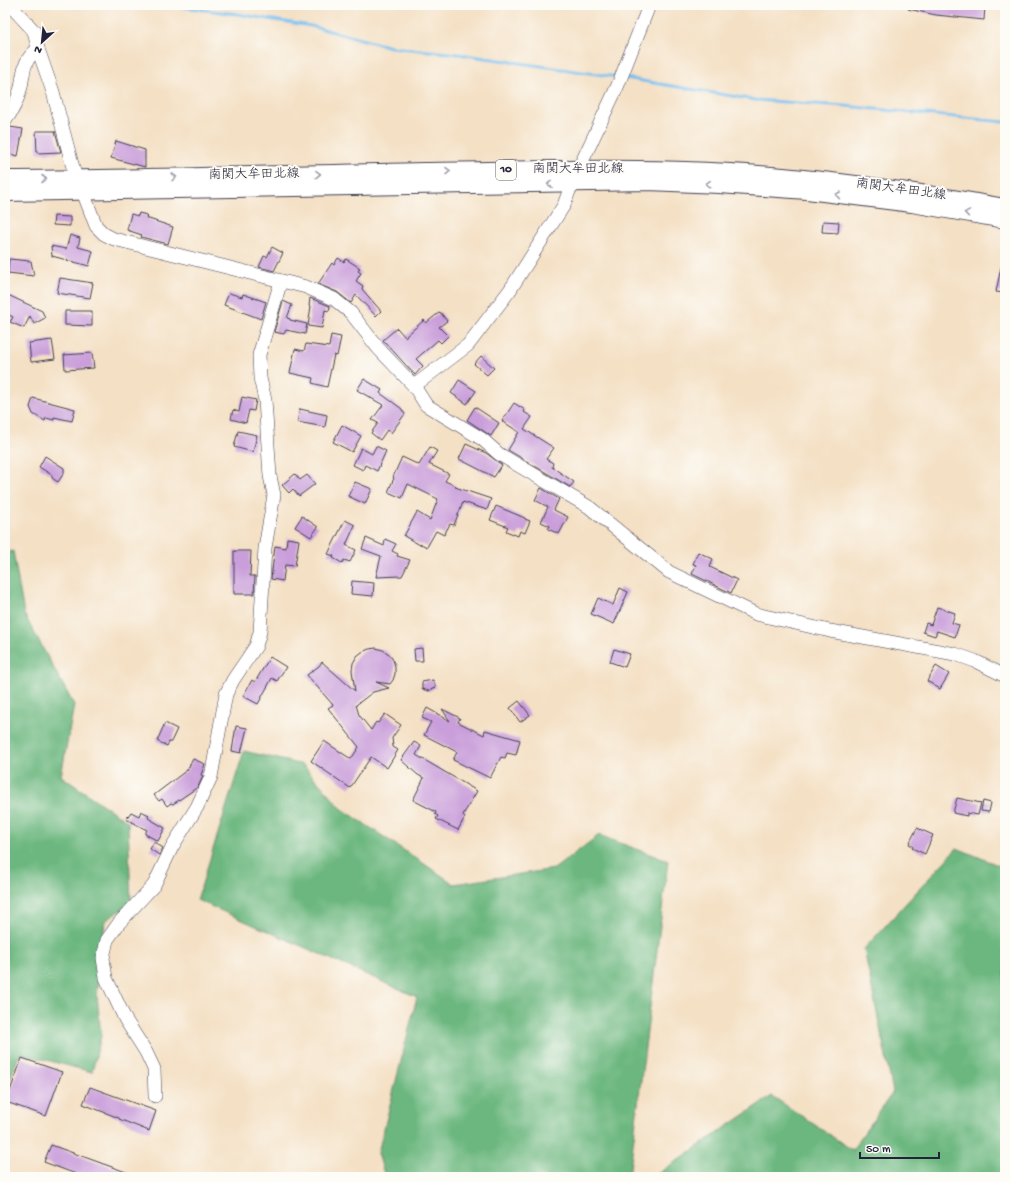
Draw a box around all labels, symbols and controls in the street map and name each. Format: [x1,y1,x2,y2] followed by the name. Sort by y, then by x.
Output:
[22,22,62,62] north arrow
[32,42,44,56] text: N
[496,160,516,180] road number: 10
[532,161,624,177] street label: 南関大牟田北線
[208,166,301,183] street label: 南関大牟田北線
[445,167,451,175] one-way arrow
[315,170,321,178] one-way arrow
[171,173,177,181] one-way arrow
[41,175,47,183] one-way arrow
[855,175,948,204] street label: 南関大牟田北線
[547,179,553,188] one-way arrow
[705,180,711,189] one-way arrow
[835,191,841,200] one-way arrow
[963,210,970,218] one-way arrow
[860,1134,939,1160] scale bar
[866,1143,891,1157] text: 50 m

